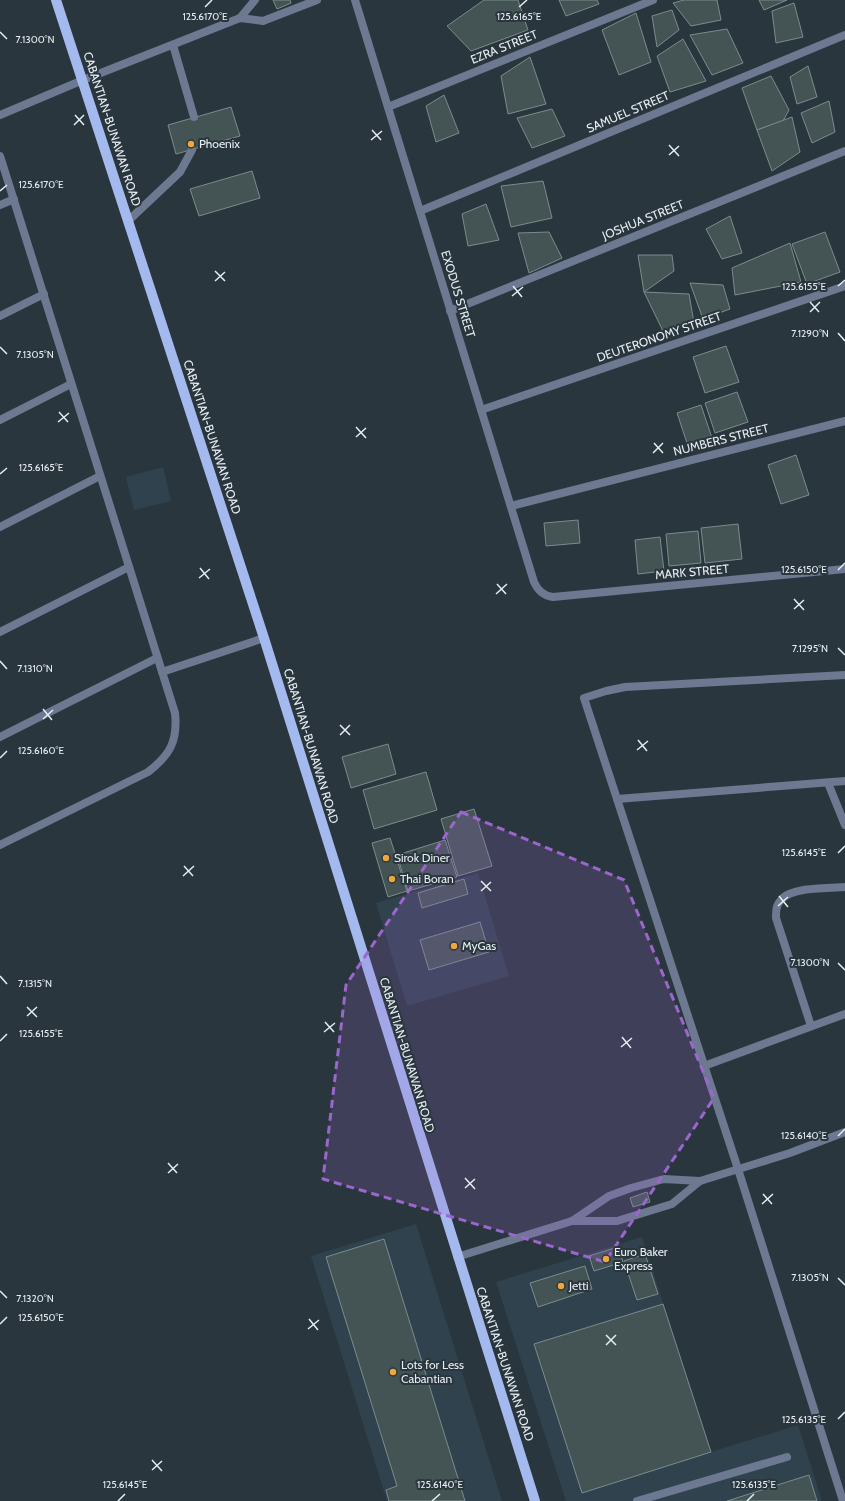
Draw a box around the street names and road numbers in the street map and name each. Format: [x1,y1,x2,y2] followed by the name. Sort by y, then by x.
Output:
[468,26,540,67] street label: EZRA STREET
[80,50,145,208] street label: CABANTIAN-BUNAWAN ROAD
[584,87,672,136] street label: SAMUEL STREET
[599,196,686,243] street label: JOSHUA STREET
[438,249,479,340] street label: EXODUS STREET
[595,308,724,365] street label: DEUTERONOMY STREET
[180,358,245,516] street label: CABANTIAN-BUNAWAN ROAD
[672,420,771,459] street label: NUMBERS STREET
[654,561,730,582] street label: MARK STREET
[281,667,342,825] street label: CABANTIAN-BUNAWAN ROAD
[377,976,438,1134] street label: CABANTIAN-BUNAWAN ROAD
[473,1285,538,1443] street label: CABANTIAN-BUNAWAN ROAD

